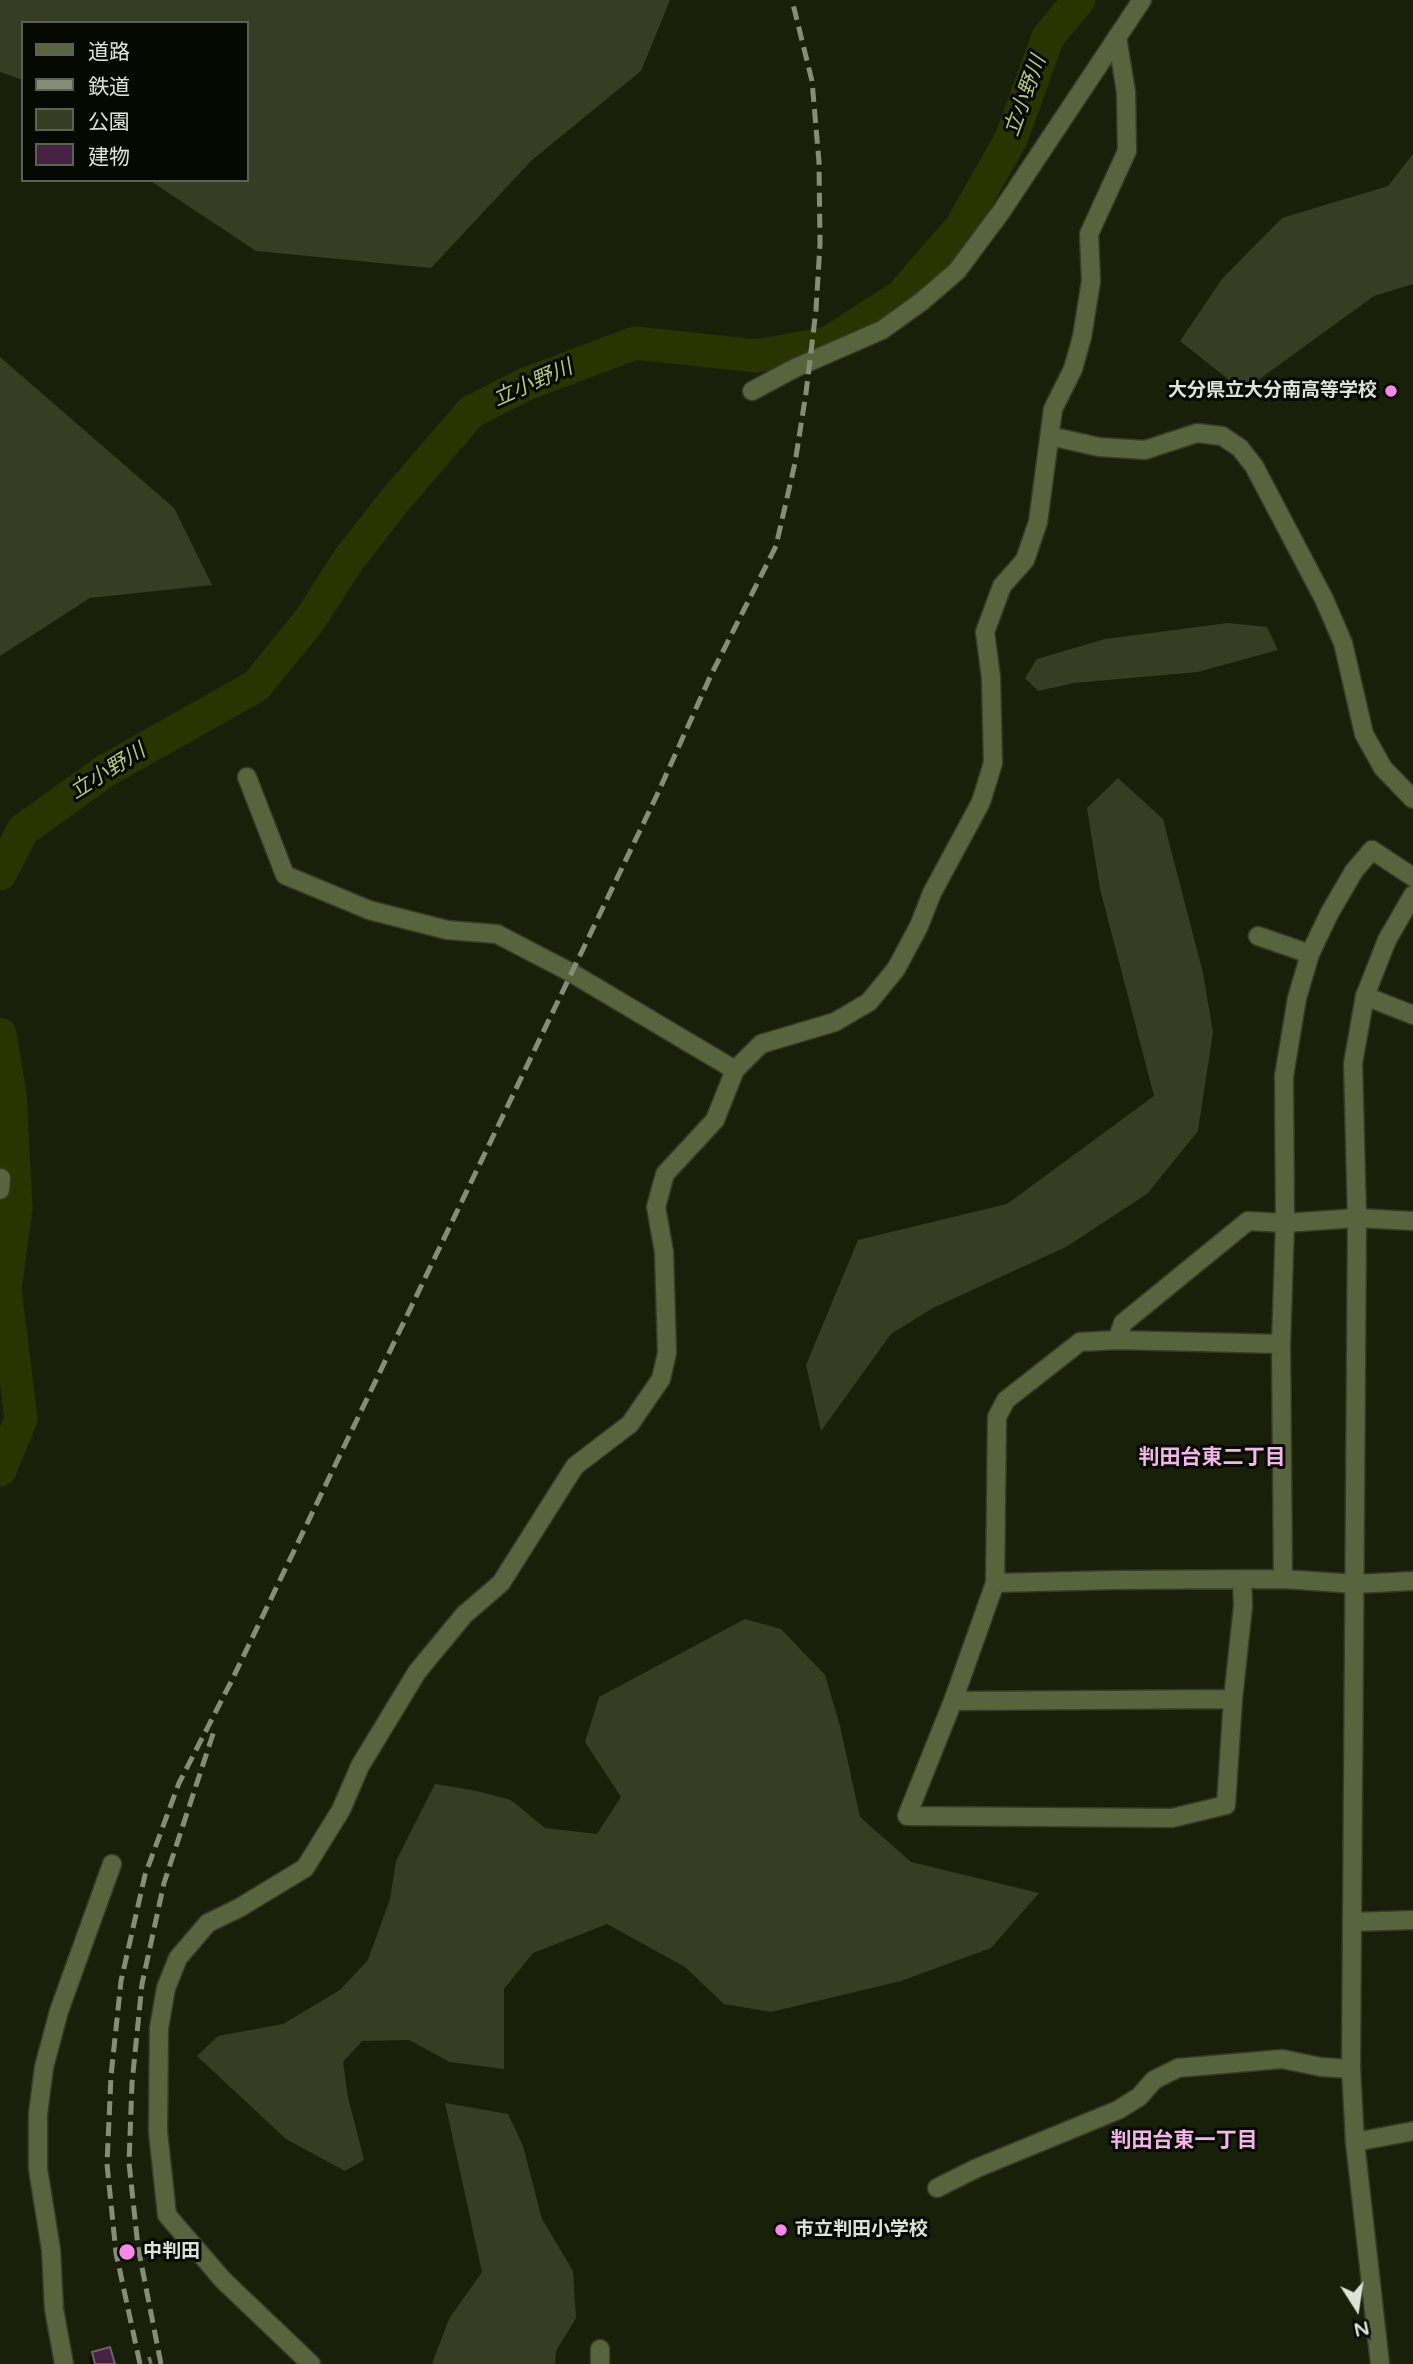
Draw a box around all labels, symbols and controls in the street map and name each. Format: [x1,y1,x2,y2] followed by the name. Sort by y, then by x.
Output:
[21,21,248,182] legend
[88,40,130,65] text: 道路
[1000,52,1052,140] water label: 立小野川
[88,75,130,100] text: 鉄道
[88,110,130,135] text: 公園
[88,145,130,170] text: 建物
[490,355,576,413] water label: 立小野川
[1168,380,1377,402] place label: 大分県立大分南高等学校
[1383,383,1399,399] marker: 大分県立大分南高等学校
[66,739,150,805] water label: 立小野川
[1139,1445,1285,1471] district label: 判田台東二丁目
[1111,2128,1257,2154] district label: 判田台東一丁目
[795,2219,928,2241] place label: 市立判田小学校
[773,2222,789,2238] marker: 市立判田小学校
[143,2241,200,2263] place label: 中判田
[117,2242,137,2262] marker: 中判田
[1322,2273,1392,2343] north arrow
[1352,2316,1371,2341] text: N

